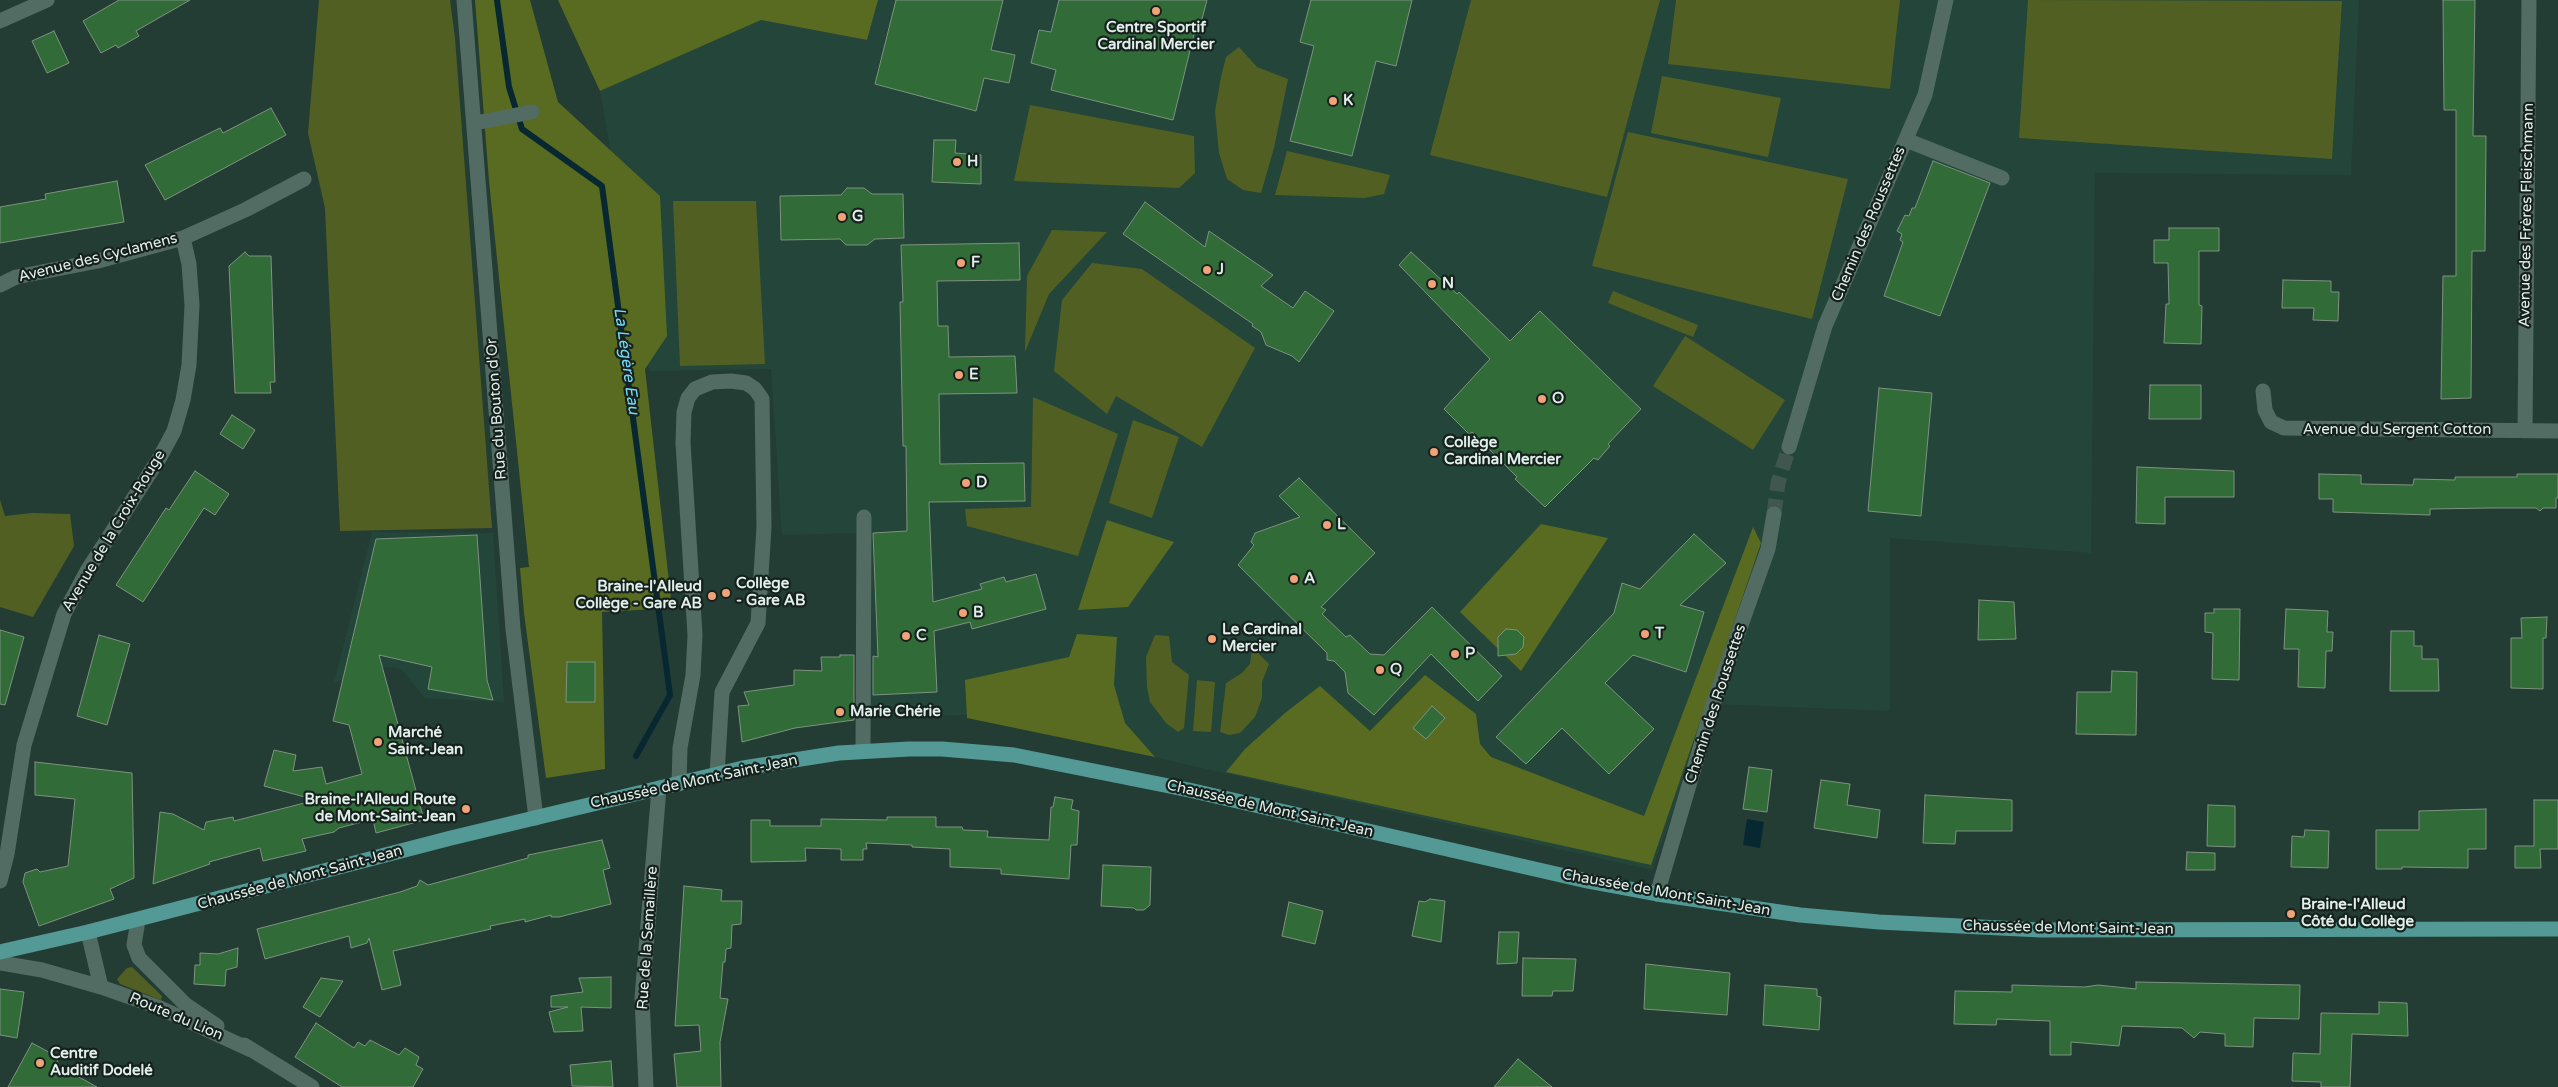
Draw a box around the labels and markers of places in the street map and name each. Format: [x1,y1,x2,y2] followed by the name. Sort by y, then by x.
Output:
[1150,5,1162,17] marker: Centre Sportif Cardinal Mercier
[1097,19,1215,54] place label: Centre Sportif Cardinal Mercier
[1343,92,1353,110] place label: K
[1327,95,1339,107] marker: K
[967,153,978,171] place label: H
[951,156,963,168] marker: H
[852,208,863,226] place label: G
[836,211,848,223] marker: G
[971,254,980,272] place label: F
[955,257,967,269] marker: F
[1217,261,1224,279] place label: J
[1201,264,1213,276] marker: J
[1442,275,1454,293] place label: N
[1426,278,1438,290] marker: N
[969,366,979,384] place label: E
[953,369,965,381] marker: E
[1552,390,1564,408] place label: O
[1536,393,1548,405] marker: O
[1444,434,1561,469] place label: Collège Cardinal Mercier
[1428,446,1440,458] marker: Collège Cardinal Mercier
[976,474,987,492] place label: D
[960,477,972,489] marker: D
[1337,516,1346,534] place label: L
[1321,519,1333,531] marker: L
[1304,570,1315,588] place label: A
[1288,573,1300,585] marker: A
[736,575,805,610] place label: Collège - Gare AB
[576,578,702,613] place label: Braine-l'Alleud Collège - Gare AB
[720,587,732,599] marker: Collège - Gare AB
[706,590,718,602] marker: Braine-l'Alleud Collège - Gare AB
[973,604,983,622] place label: B
[957,607,969,619] marker: B
[1222,621,1302,656] place label: Le Cardinal Mercier
[1655,625,1664,643] place label: T
[916,627,926,645] place label: C
[1639,628,1651,640] marker: T
[900,630,912,642] marker: C
[1206,633,1218,645] marker: Le Cardinal Mercier
[1465,645,1475,663] place label: P
[1449,648,1461,660] marker: P
[1390,661,1402,679] place label: Q
[1374,664,1386,676] marker: Q
[850,703,941,721] place label: Marie Chérie
[834,706,846,718] marker: Marie Chérie
[388,724,463,759] place label: Marché Saint-Jean
[372,736,384,748] marker: Marché Saint-Jean
[304,791,456,826] place label: Braine-l'Alleud Route de Mont-Saint-Jean
[460,803,472,815] marker: Braine-l'Alleud Route de Mont-Saint-Jean
[2301,896,2414,931] place label: Braine-l'Alleud Côté du Collège
[2285,908,2297,920] marker: Braine-l'Alleud Côté du Collège
[50,1045,153,1080] place label: Centre Auditif Dodelé
[34,1057,46,1069] marker: Centre Auditif Dodelé

